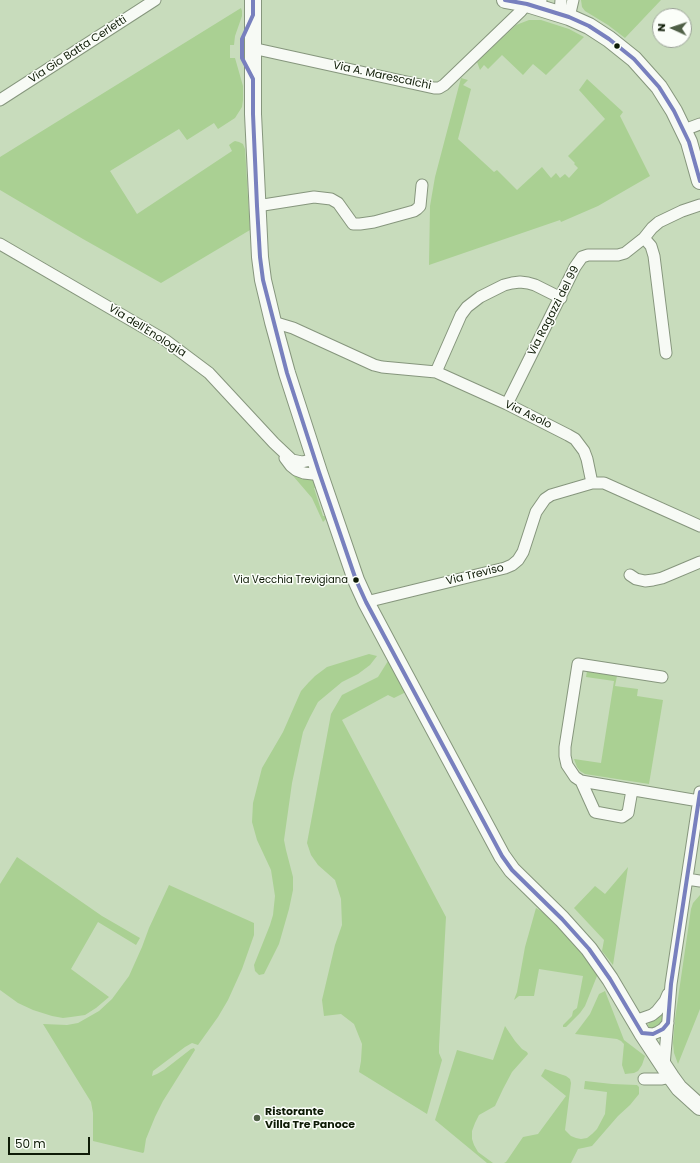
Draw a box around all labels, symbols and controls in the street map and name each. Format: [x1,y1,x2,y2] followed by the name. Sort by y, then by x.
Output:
[652,8,692,48] north arrow
[27,13,129,87] street label: Via Gio Batta Cerletti
[653,23,669,32] text: N
[612,41,622,51] unlabelled marker
[332,59,432,93] street label: Via A. Marescalchi
[526,264,582,358] street label: Via Ragazzi del 99
[106,302,188,360] street label: Via dell'Enologia
[502,398,554,432] street label: Via Asolo
[445,561,505,589] street label: Via Treviso
[233,574,348,586] place label: Via Vecchia Trevigiana
[351,575,361,585] marker: Via Vecchia Trevigiana
[265,1105,355,1131] place label: Ristorante Villa Tre Panoce
[252,1113,262,1123] marker: Ristorante Villa Tre Panoce
[10,1129,92,1155] scale bar
[15,1135,46,1152] text: 50 m

